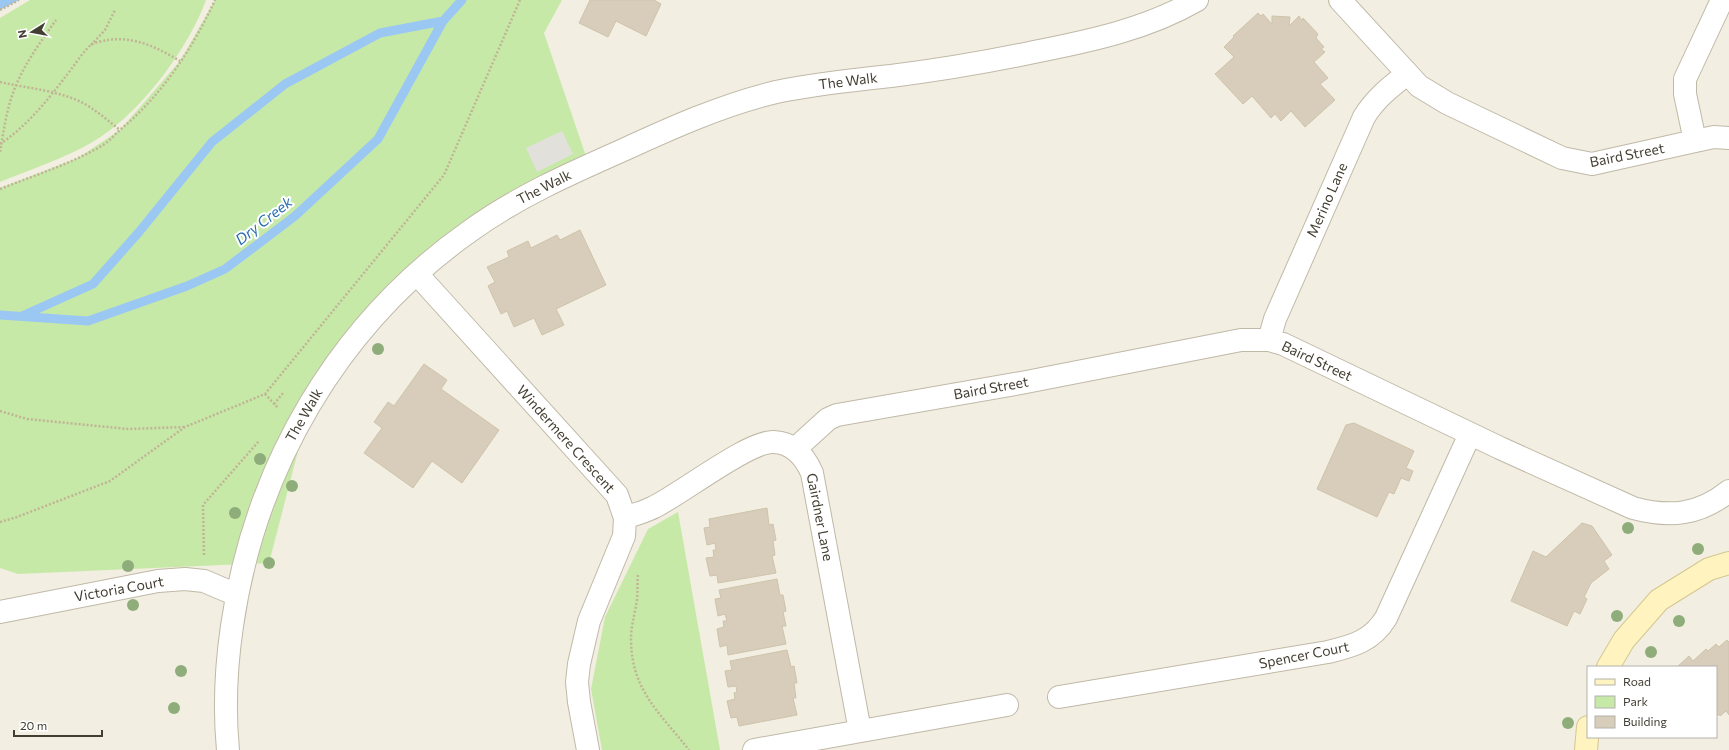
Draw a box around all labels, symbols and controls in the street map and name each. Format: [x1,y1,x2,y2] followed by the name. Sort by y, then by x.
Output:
[12,12,52,52] north arrow
[15,29,29,39] text: N
[818,68,879,93] street label: The Walk
[1588,139,1666,170] street label: Baird Street
[1303,160,1351,240] street label: Merino Lane
[514,165,574,208] street label: The Walk
[231,192,296,248] water label: Dry Creek
[1279,337,1355,384] street label: Baird Street
[952,373,1030,402] street label: Baird Street
[514,381,619,496] street label: Windermere Crescent
[281,385,326,445] street label: The Walk
[804,472,837,562] street label: Gairdner Lane
[73,572,165,605] street label: Victoria Court
[1257,637,1351,672] street label: Spencer Court
[1587,666,1717,738] legend
[1623,674,1651,688] text: Road
[1623,694,1649,708] text: Park
[14,712,102,738] scale bar
[1623,714,1667,728] text: Building
[20,718,47,732] text: 20 m

